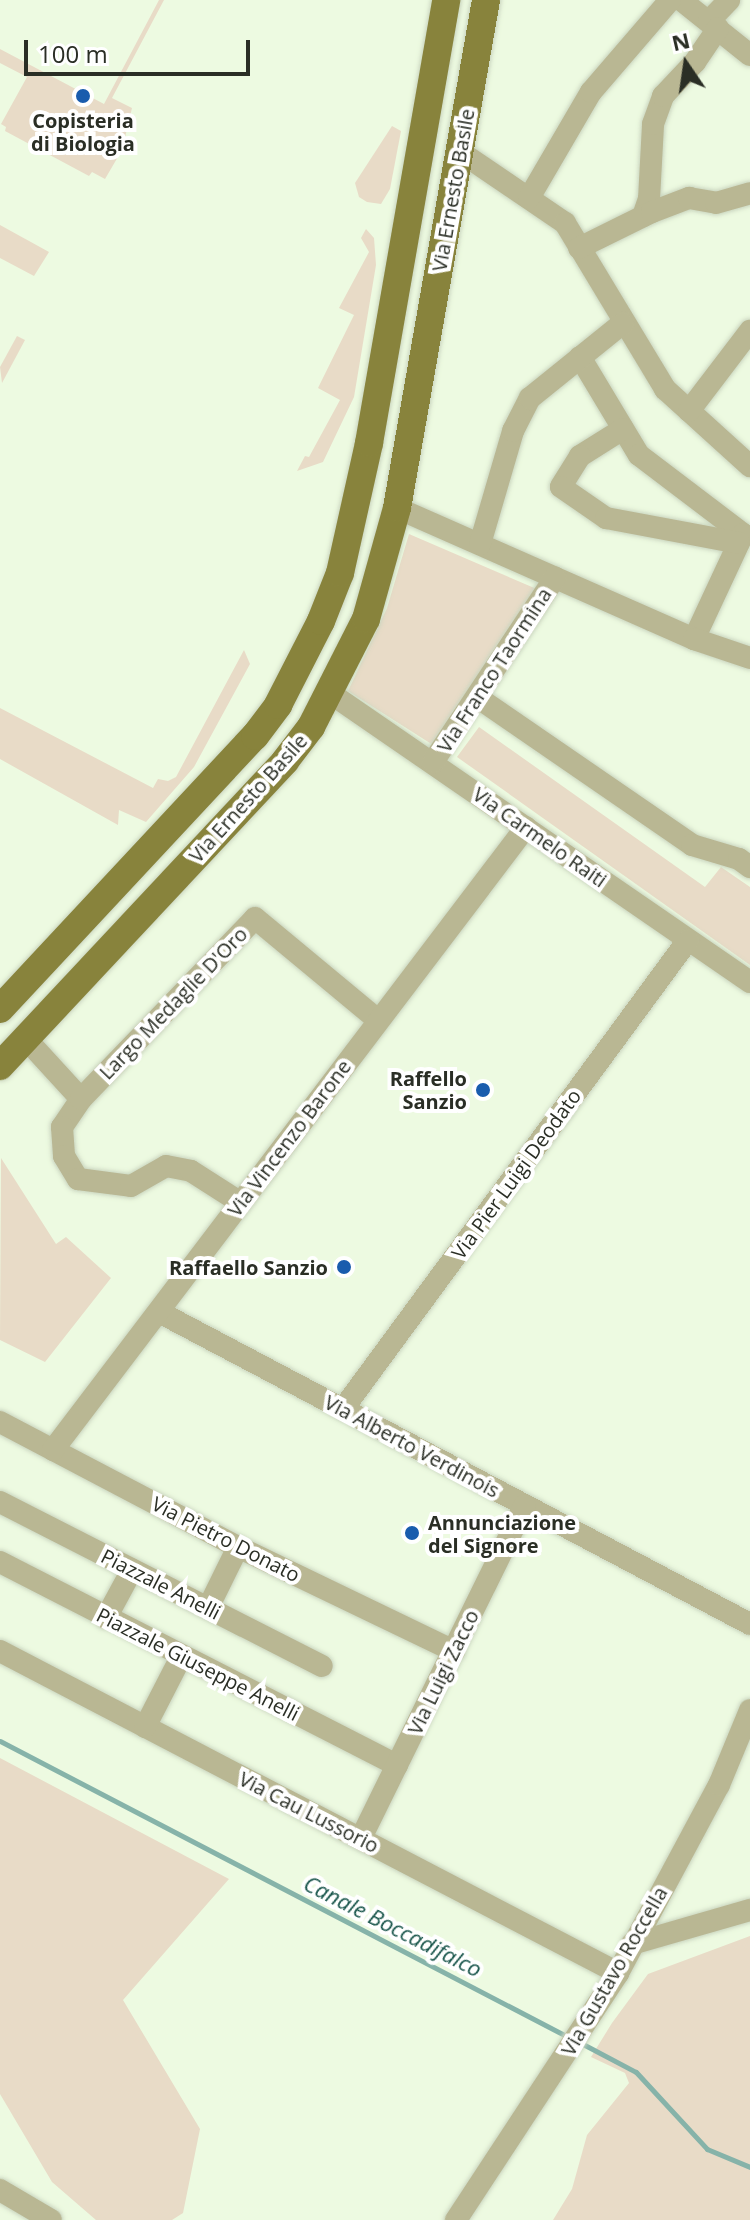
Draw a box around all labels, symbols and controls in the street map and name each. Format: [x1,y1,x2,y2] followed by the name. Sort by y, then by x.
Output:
[28,24,254,74] scale bar
[646,24,726,104] north arrow
[669,24,693,57] text: N
[38,37,108,70] text: 100 m
[74,87,92,105] marker: Copisteria di Biologia
[427,107,479,273] street label: Via Ernesto Basile
[31,108,135,155] place label: Copisteria di Biologia
[432,583,556,757] street label: Via Franco Taormina
[184,729,312,867] street label: Via Ernesto Basile
[468,782,612,892] street label: Via Carmelo Raiti
[94,922,252,1084] street label: Largo Medaglie D'Oro
[222,1055,356,1221] street label: Via Vincenzo Barone
[390,1066,467,1113] place label: Raffello Sanzio
[474,1081,492,1099] marker: Raffello Sanzio
[446,1084,586,1264] street label: Via Pier Luigi Deodato
[169,1255,328,1279] place label: Raffaello Sanzio
[335,1258,353,1276] marker: Raffaello Sanzio
[321,1390,503,1502] street label: Via Alberto Verdinois
[148,1491,304,1587] street label: Via Pietro Donato
[428,1510,576,1557] place label: Annunciazione del Signore
[403,1524,421,1542] marker: Annunciazione del Signore
[97,1544,225,1624] street label: Piazzale Anelli
[93,1602,303,1726] street label: Piazzale Giuseppe Anelli
[402,1606,484,1738] street label: Via Luigi Zacco
[235,1766,383,1858] street label: Via Cau Lussorio
[300,1870,486,1982] water label: Canale Boccadifalco
[556,1882,672,2060] street label: Via Gustavo Roccella

